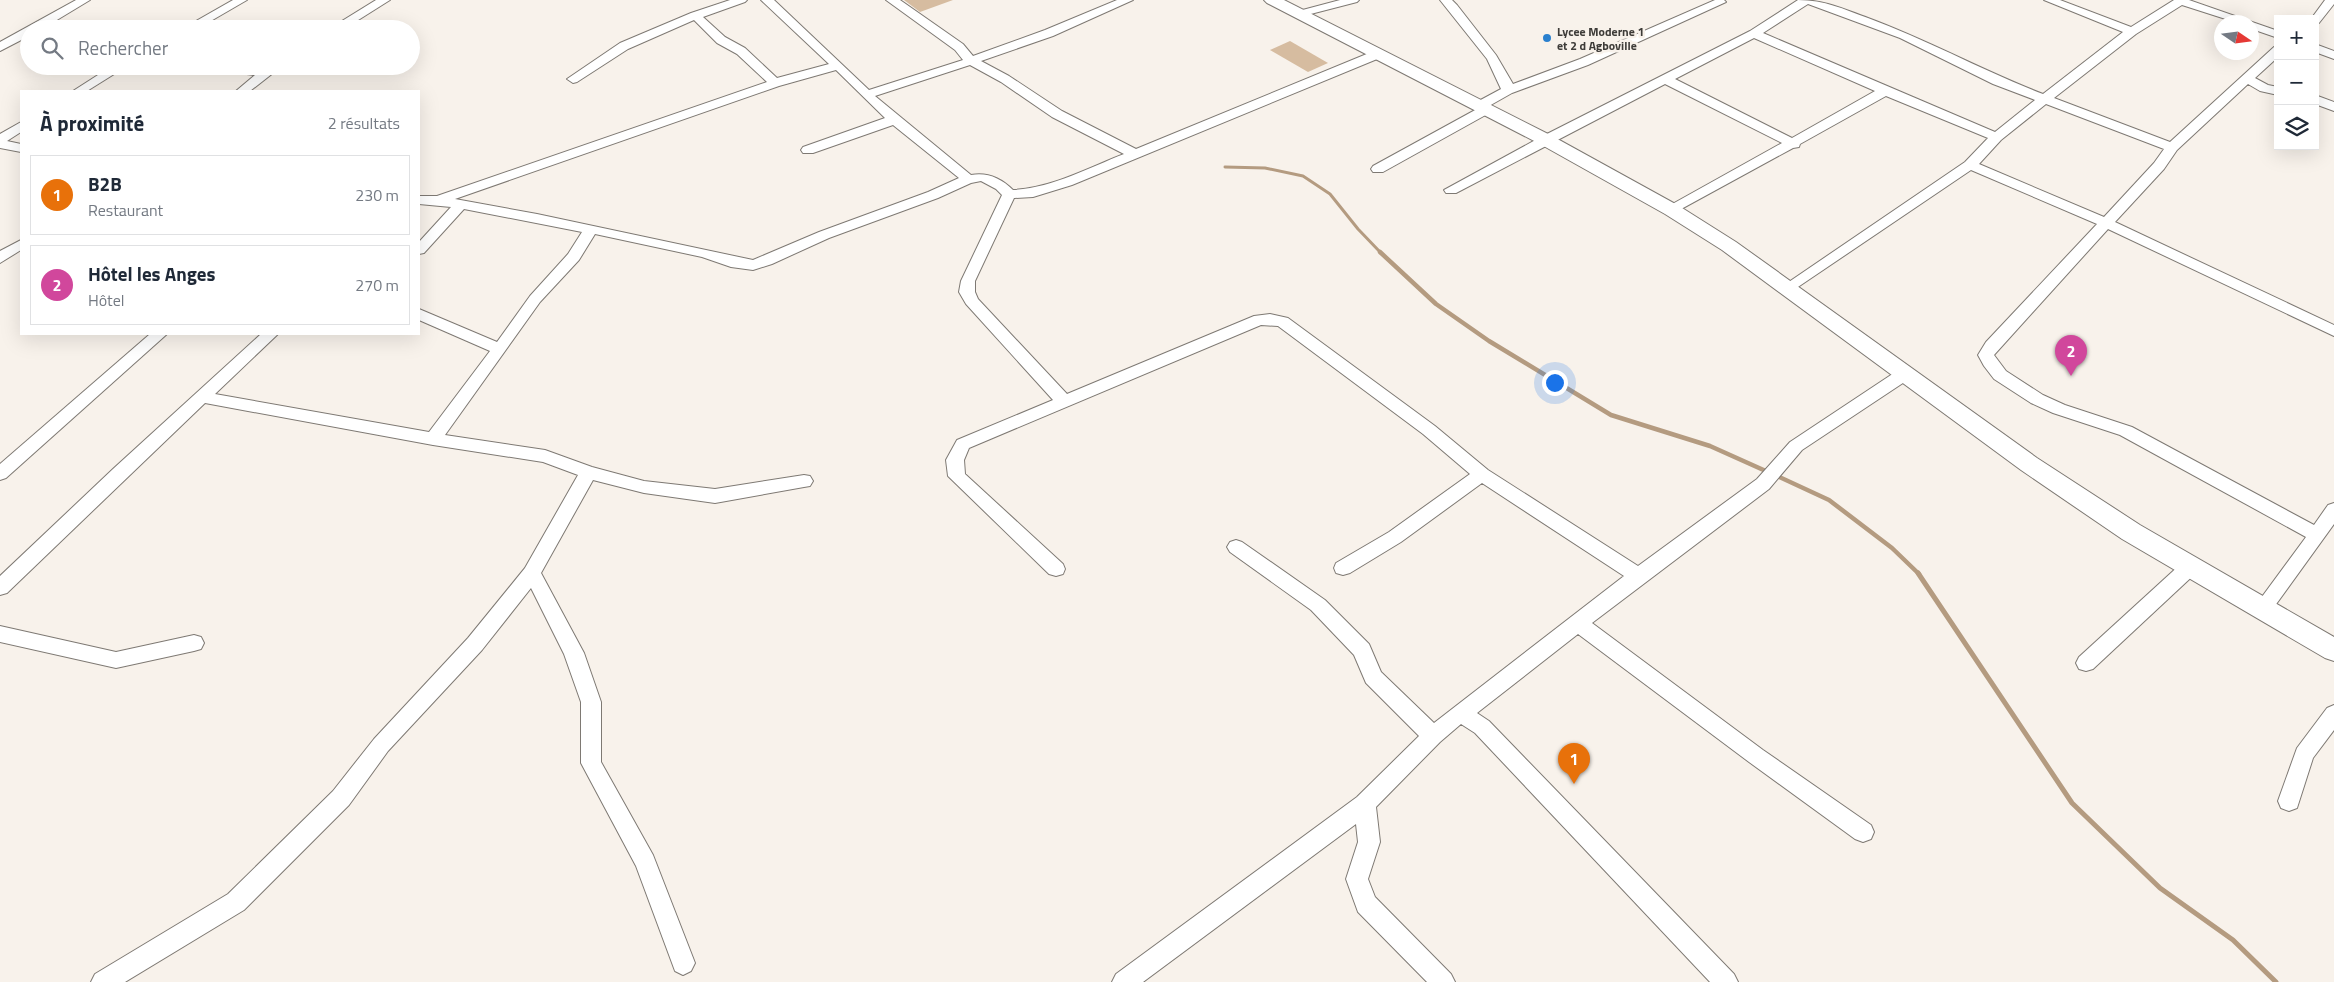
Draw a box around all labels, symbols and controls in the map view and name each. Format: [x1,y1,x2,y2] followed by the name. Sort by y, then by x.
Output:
[2214,15,2259,60] north arrow
[2274,15,2319,150] map controls
[2274,15,2319,60] button: +
[20,20,420,75] search box
[1557,22,1644,55] place label: Lycee Moderne 1 et 2 d Agboville
[1541,32,1553,44] marker: Lycee Moderne 1 et 2 d Agboville
[78,33,168,62] text: Rechercher
[38,34,66,62] icon: search
[2274,60,2319,105] button: −
[2274,105,2319,150] button: layers
[40,107,144,139] text: À proximité
[328,111,400,135] text: 2 résultats
[88,169,122,198] text: B2B
[53,183,61,207] text: 1
[355,183,399,207] text: 230 m
[88,198,163,222] text: Restaurant
[88,259,216,288] text: Hôtel les Anges
[53,273,61,297] text: 2
[355,273,399,297] text: 270 m
[88,288,125,312] text: Hôtel
[2055,335,2087,376] pin: 2
[1542,370,1568,396] your location
[1558,743,1590,784] pin: 1

